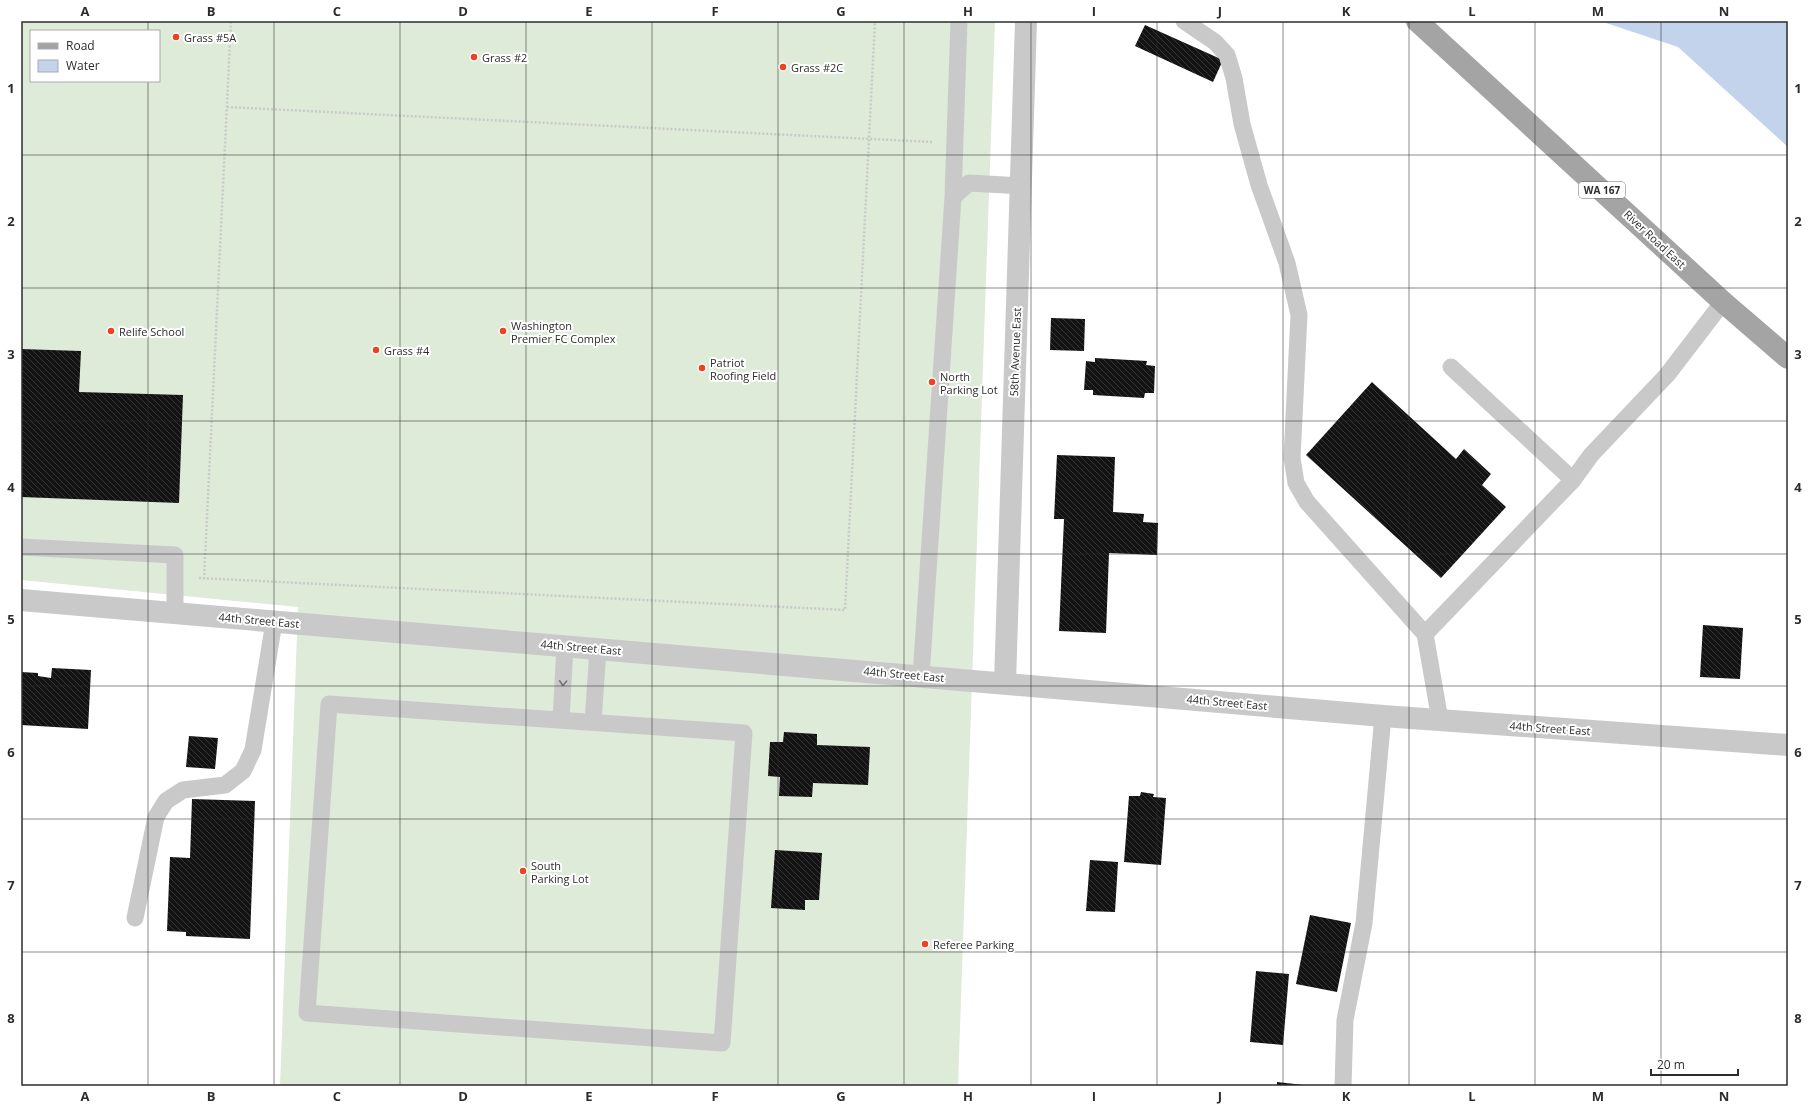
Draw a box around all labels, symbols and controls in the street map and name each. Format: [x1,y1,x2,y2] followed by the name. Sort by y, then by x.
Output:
[81,2,90,20] text: A
[207,2,216,20] text: B
[333,2,341,20] text: C
[458,2,468,20] text: D
[585,2,593,20] text: E
[711,2,719,20] text: F
[836,2,846,20] text: G
[963,2,973,20] text: H
[1092,2,1096,20] text: I
[1217,2,1222,20] text: J
[1342,2,1351,20] text: K
[1468,2,1476,20] text: L
[1592,2,1604,20] text: M
[1719,2,1729,20] text: N
[30,30,160,82] legend
[184,30,236,45] place label: Grass #5A
[171,32,181,42] marker: Grass #5A
[66,37,95,54] text: Road
[482,50,527,65] place label: Grass #2
[469,52,479,62] marker: Grass #2
[66,57,100,74] text: Water
[791,60,843,75] place label: Grass #2C
[778,62,788,72] marker: Grass #2C
[7,79,15,97] text: 1
[1794,79,1802,97] text: 1
[1579,182,1625,198] road number: WA 167
[1621,207,1689,272] street label: River Road East
[7,212,15,230] text: 2
[1794,212,1802,230] text: 2
[1006,307,1024,397] street label: 58th Avenue East
[511,318,616,346] place label: Washington Premier FC Complex
[119,324,184,339] place label: Relife School
[106,326,116,336] marker: Relife School
[498,326,508,336] marker: Washington Premier FC Complex
[384,343,430,358] place label: Grass #4
[7,345,15,363] text: 3
[371,345,381,355] marker: Grass #4
[1794,345,1802,363] text: 3
[710,355,776,383] place label: Patriot Roofing Field
[697,363,707,373] marker: Patriot Roofing Field
[940,369,998,397] place label: North Parking Lot
[927,377,937,387] marker: North Parking Lot
[7,478,15,496] text: 4
[1794,478,1802,496] text: 4
[218,609,300,631] street label: 44th Street East
[7,610,15,628] text: 5
[1794,610,1802,628] text: 5
[540,636,622,658] street label: 44th Street East
[863,663,945,685] street label: 44th Street East
[559,680,567,686] one-way arrow
[1186,691,1268,713] street label: 44th Street East
[1509,718,1591,738] street label: 44th Street East
[7,743,15,761] text: 6
[1794,743,1802,761] text: 6
[531,858,589,886] place label: South Parking Lot
[518,866,528,876] marker: South Parking Lot
[7,876,15,894] text: 7
[1794,876,1802,894] text: 7
[933,937,1014,952] place label: Referee Parking
[920,939,930,949] marker: Referee Parking
[7,1009,15,1027] text: 8
[1794,1009,1802,1027] text: 8
[1651,1051,1738,1077] scale bar
[1657,1056,1685,1073] text: 20 m
[81,1087,90,1105] text: A
[207,1087,216,1105] text: B
[333,1087,341,1105] text: C
[458,1087,468,1105] text: D
[585,1087,593,1105] text: E
[711,1087,719,1105] text: F
[836,1087,846,1105] text: G
[963,1087,973,1105] text: H
[1092,1087,1096,1105] text: I
[1217,1087,1222,1105] text: J
[1342,1087,1351,1105] text: K
[1468,1087,1476,1105] text: L
[1592,1087,1604,1105] text: M
[1719,1087,1729,1105] text: N

